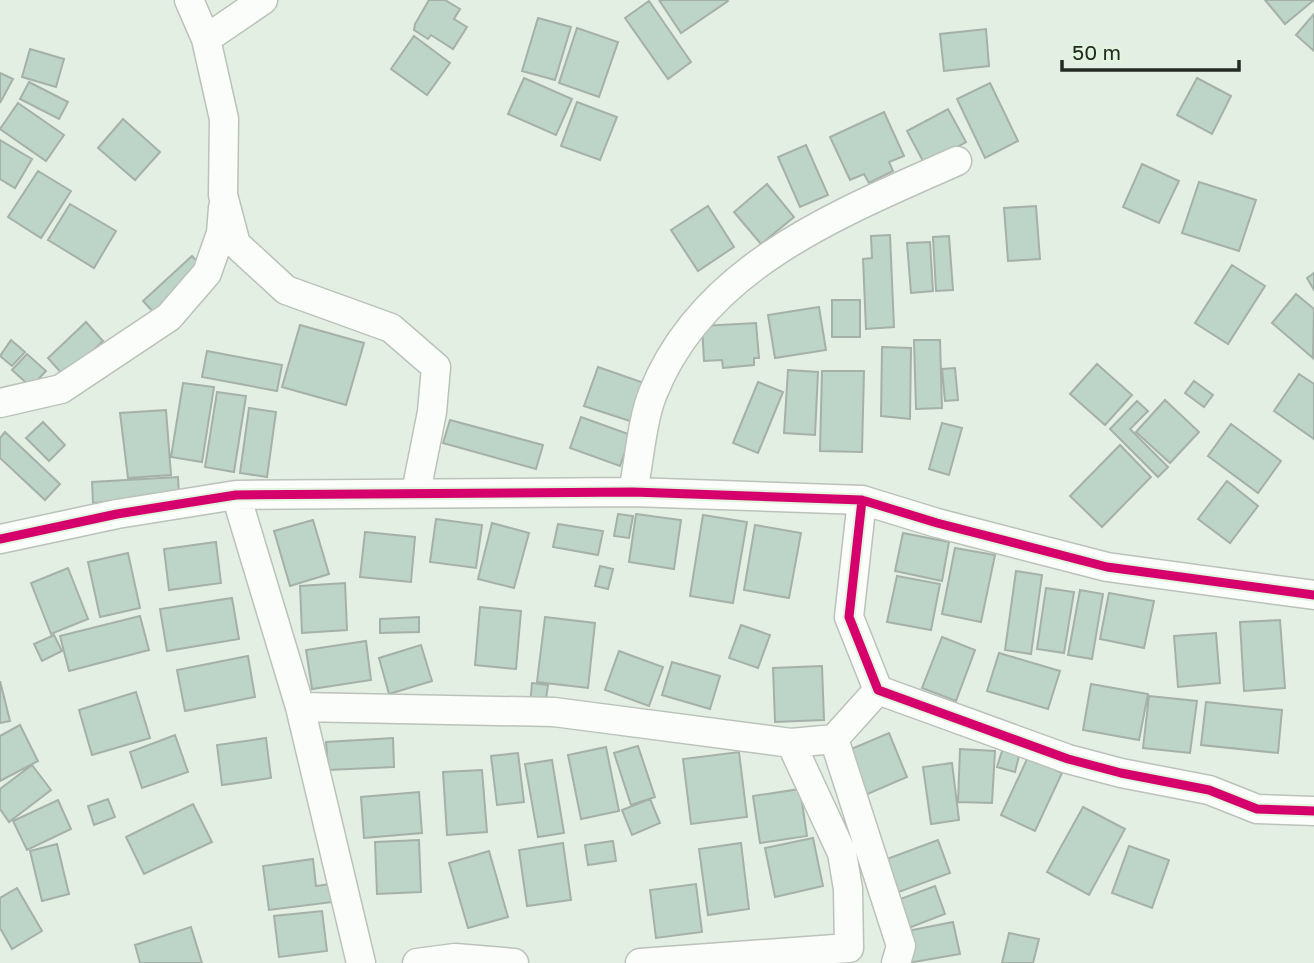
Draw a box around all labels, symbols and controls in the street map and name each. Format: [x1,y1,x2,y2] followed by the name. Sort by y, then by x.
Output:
[1062,28,1239,72] scale bar
[1072,39,1121,65] text: 50 m

